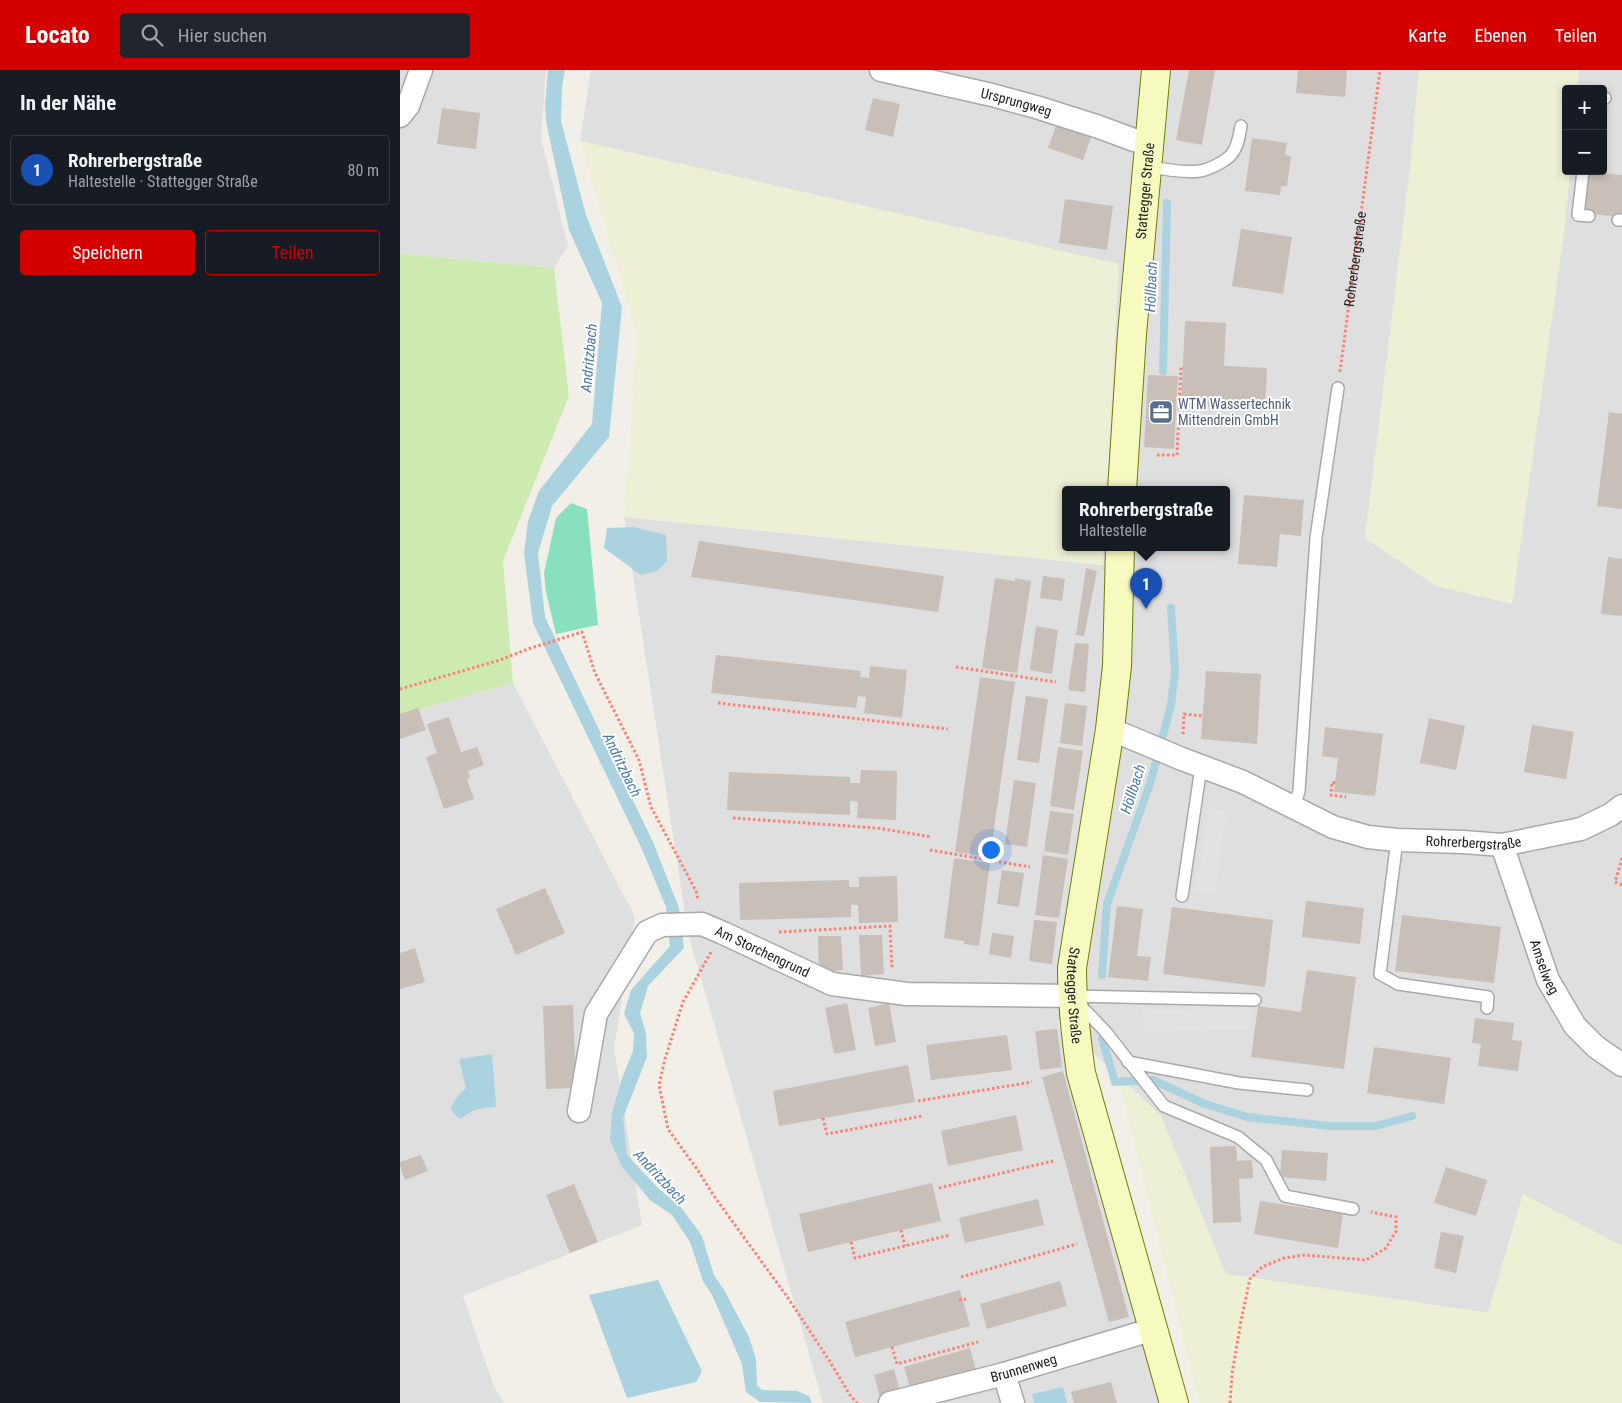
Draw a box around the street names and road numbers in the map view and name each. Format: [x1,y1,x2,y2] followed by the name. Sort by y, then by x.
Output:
[979,85,1054,119] street label: Ursprungweg
[1133,142,1157,240] street label: Stattegger Straße
[1341,210,1369,308] street label: Rohrerbergstraße
[1425,833,1523,853] street label: Rohrerbergstraße
[713,923,812,980] street label: Am Storchengrund
[1527,937,1563,997] street label: Amselweg
[1064,946,1085,1045] street label: Stattegger Straße
[989,1351,1058,1385] street label: Brunnenweg

